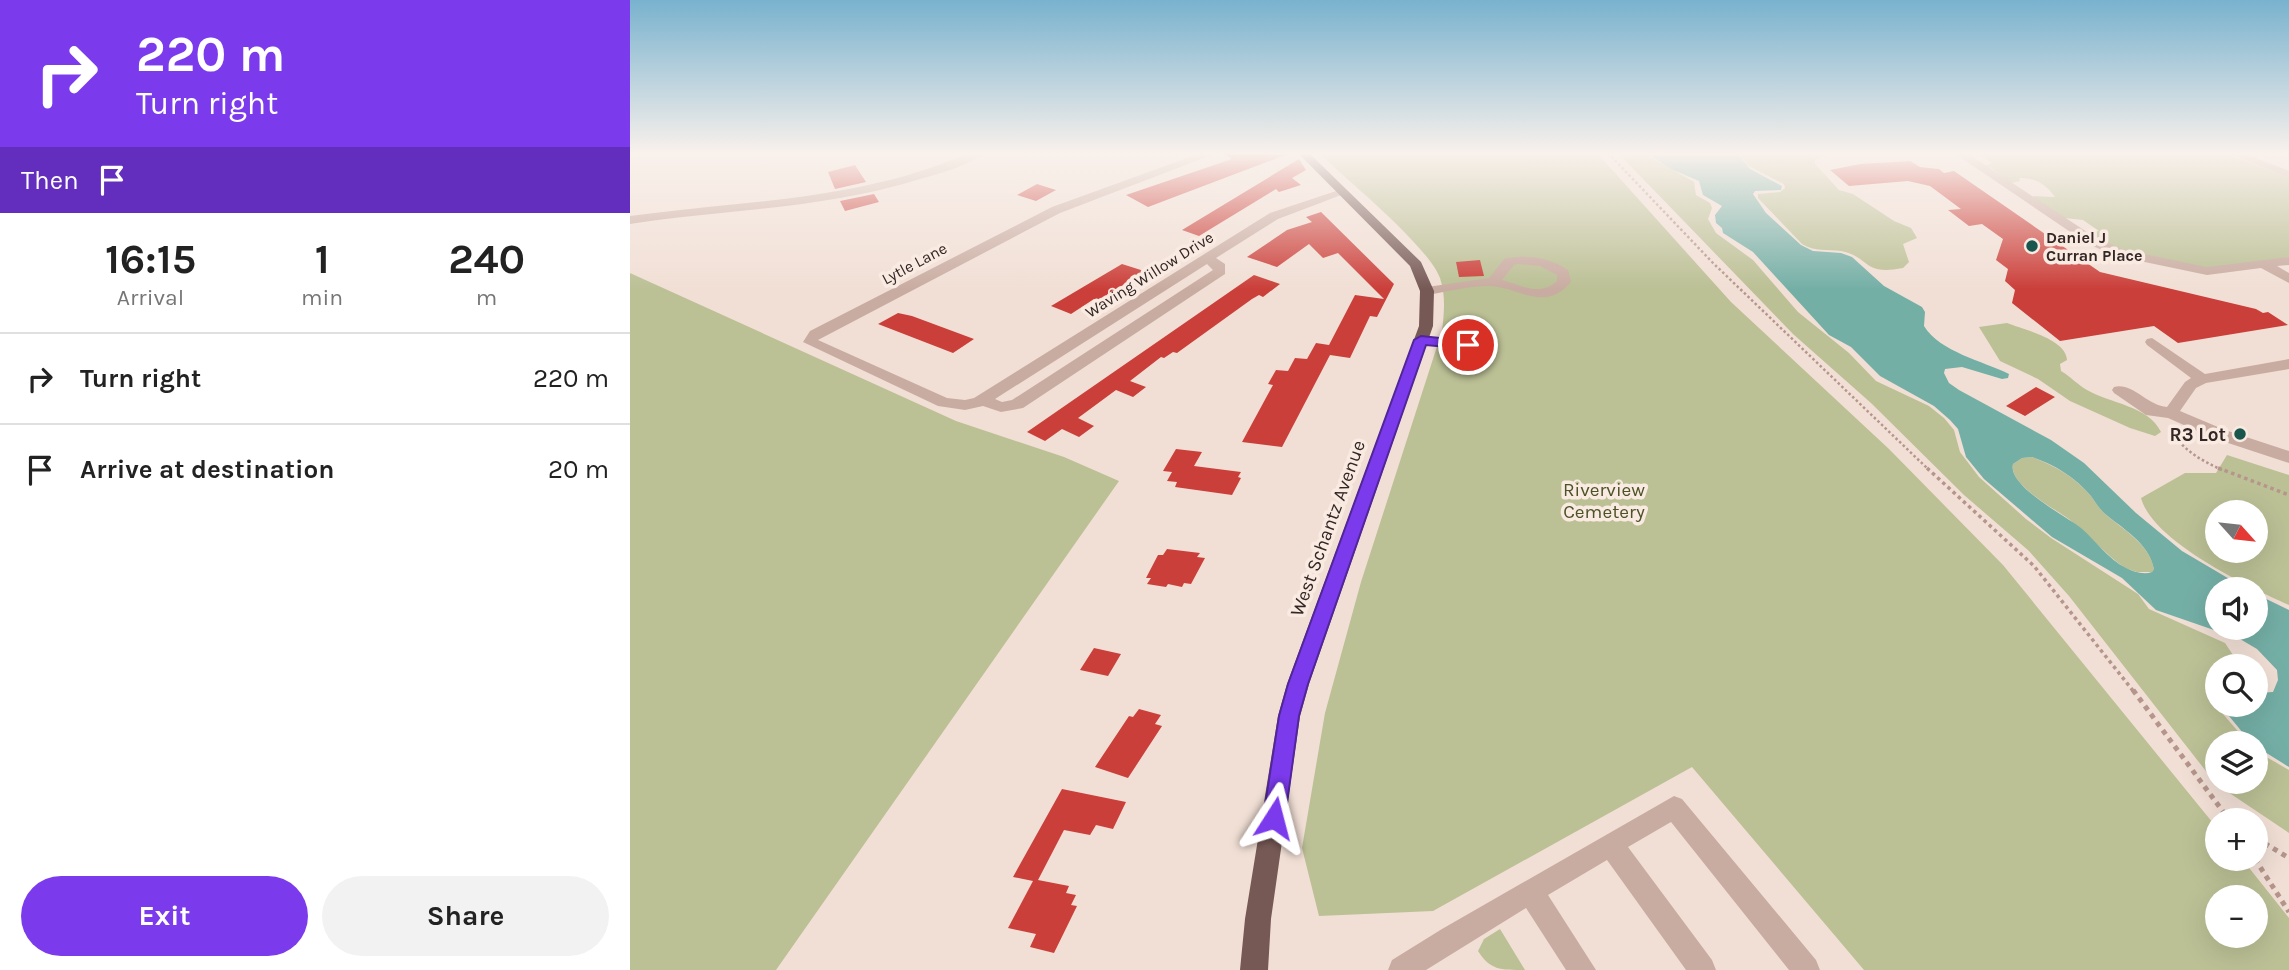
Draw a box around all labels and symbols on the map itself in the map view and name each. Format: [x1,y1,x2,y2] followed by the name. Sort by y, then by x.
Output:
[1082,227,1217,322] street label: Waving Willow Drive
[2046,228,2143,265] place label: Daniel J Curran Place
[878,238,950,289] street label: Lytle Lane
[2024,238,2040,254] marker: Daniel J Curran Place
[1438,315,1498,375] pin
[2170,424,2226,446] place label: R3 Lot
[2232,426,2248,442] marker: R3 Lot
[1286,437,1370,619] street label: West Schantz Avenue
[1563,479,1645,523] park label: Riverview Cemetery
[2205,500,2268,564] north arrow
[1237,781,1311,855] position arrow

